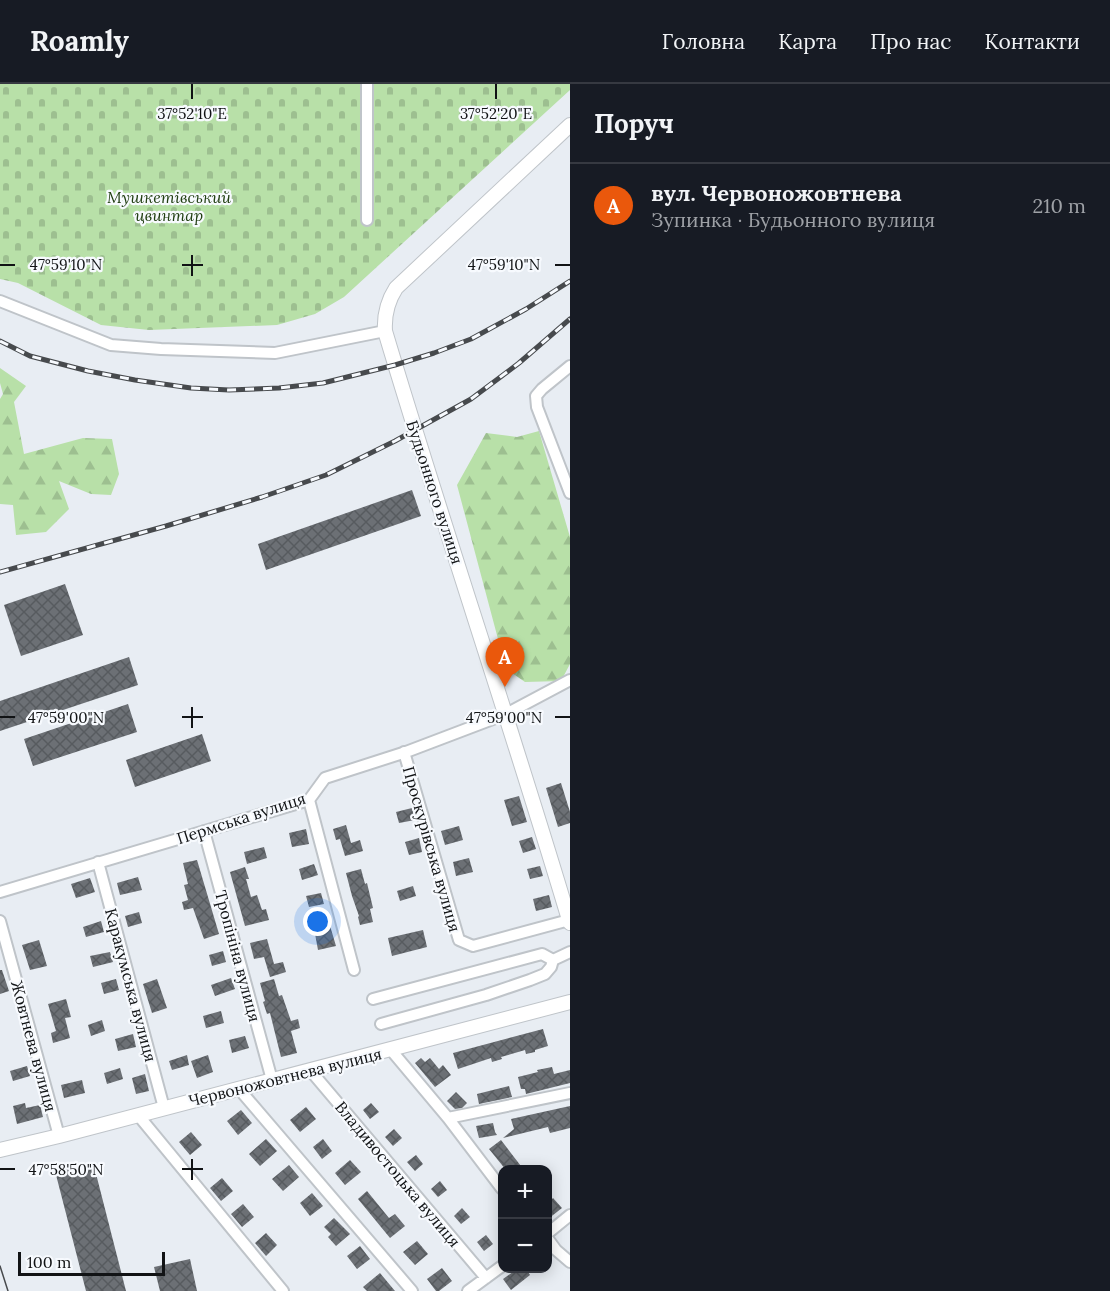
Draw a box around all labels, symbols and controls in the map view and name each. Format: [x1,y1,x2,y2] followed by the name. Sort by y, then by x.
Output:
[30,23,129,59] text: Roamly
[662,28,745,55] text: Головна
[778,28,837,55] text: Карта
[870,28,952,55] text: Про нас
[985,28,1080,55] text: Контакти
[157,104,227,123] text: 37°52'10"E
[460,104,532,123] text: 37°52'20"E
[594,107,674,140] text: Поруч
[651,179,902,207] text: вул. Червоножовтнева
[107,187,231,225] park label: Мушкетівський цвинтар
[607,193,620,218] text: A
[1032,193,1086,218] text: 210 m
[651,207,935,232] text: Зупинка · Будьонного вулиця
[30,255,102,274] text: 47°59'10"N
[468,255,540,274] text: 47°59'10"N
[402,418,468,566] street label: Будьонного вулиця
[486,638,524,687] pin: A
[28,708,104,727] text: 47°59'00"N
[466,708,542,727] text: 47°59'00"N
[399,764,465,934] street label: Проскурівська вулиця
[174,788,308,848] street label: Пермська вулиця
[211,888,265,1024] street label: Тропініна вулиця
[101,906,161,1064] street label: Каракумська вулиця
[303,907,332,936] your location
[7,978,61,1114] street label: Жовтнева вулиця
[186,1043,384,1111] street label: Червоножовтнева вулиця
[331,1097,465,1251] street label: Владивостоцька вулиця
[29,1160,103,1179] text: 47°58'50"N
[498,1165,552,1273] map controls
[498,1165,552,1219] button: +
[498,1219,552,1273] button: −
[18,1249,165,1276] scale bar
[27,1252,71,1272] text: 100 m

